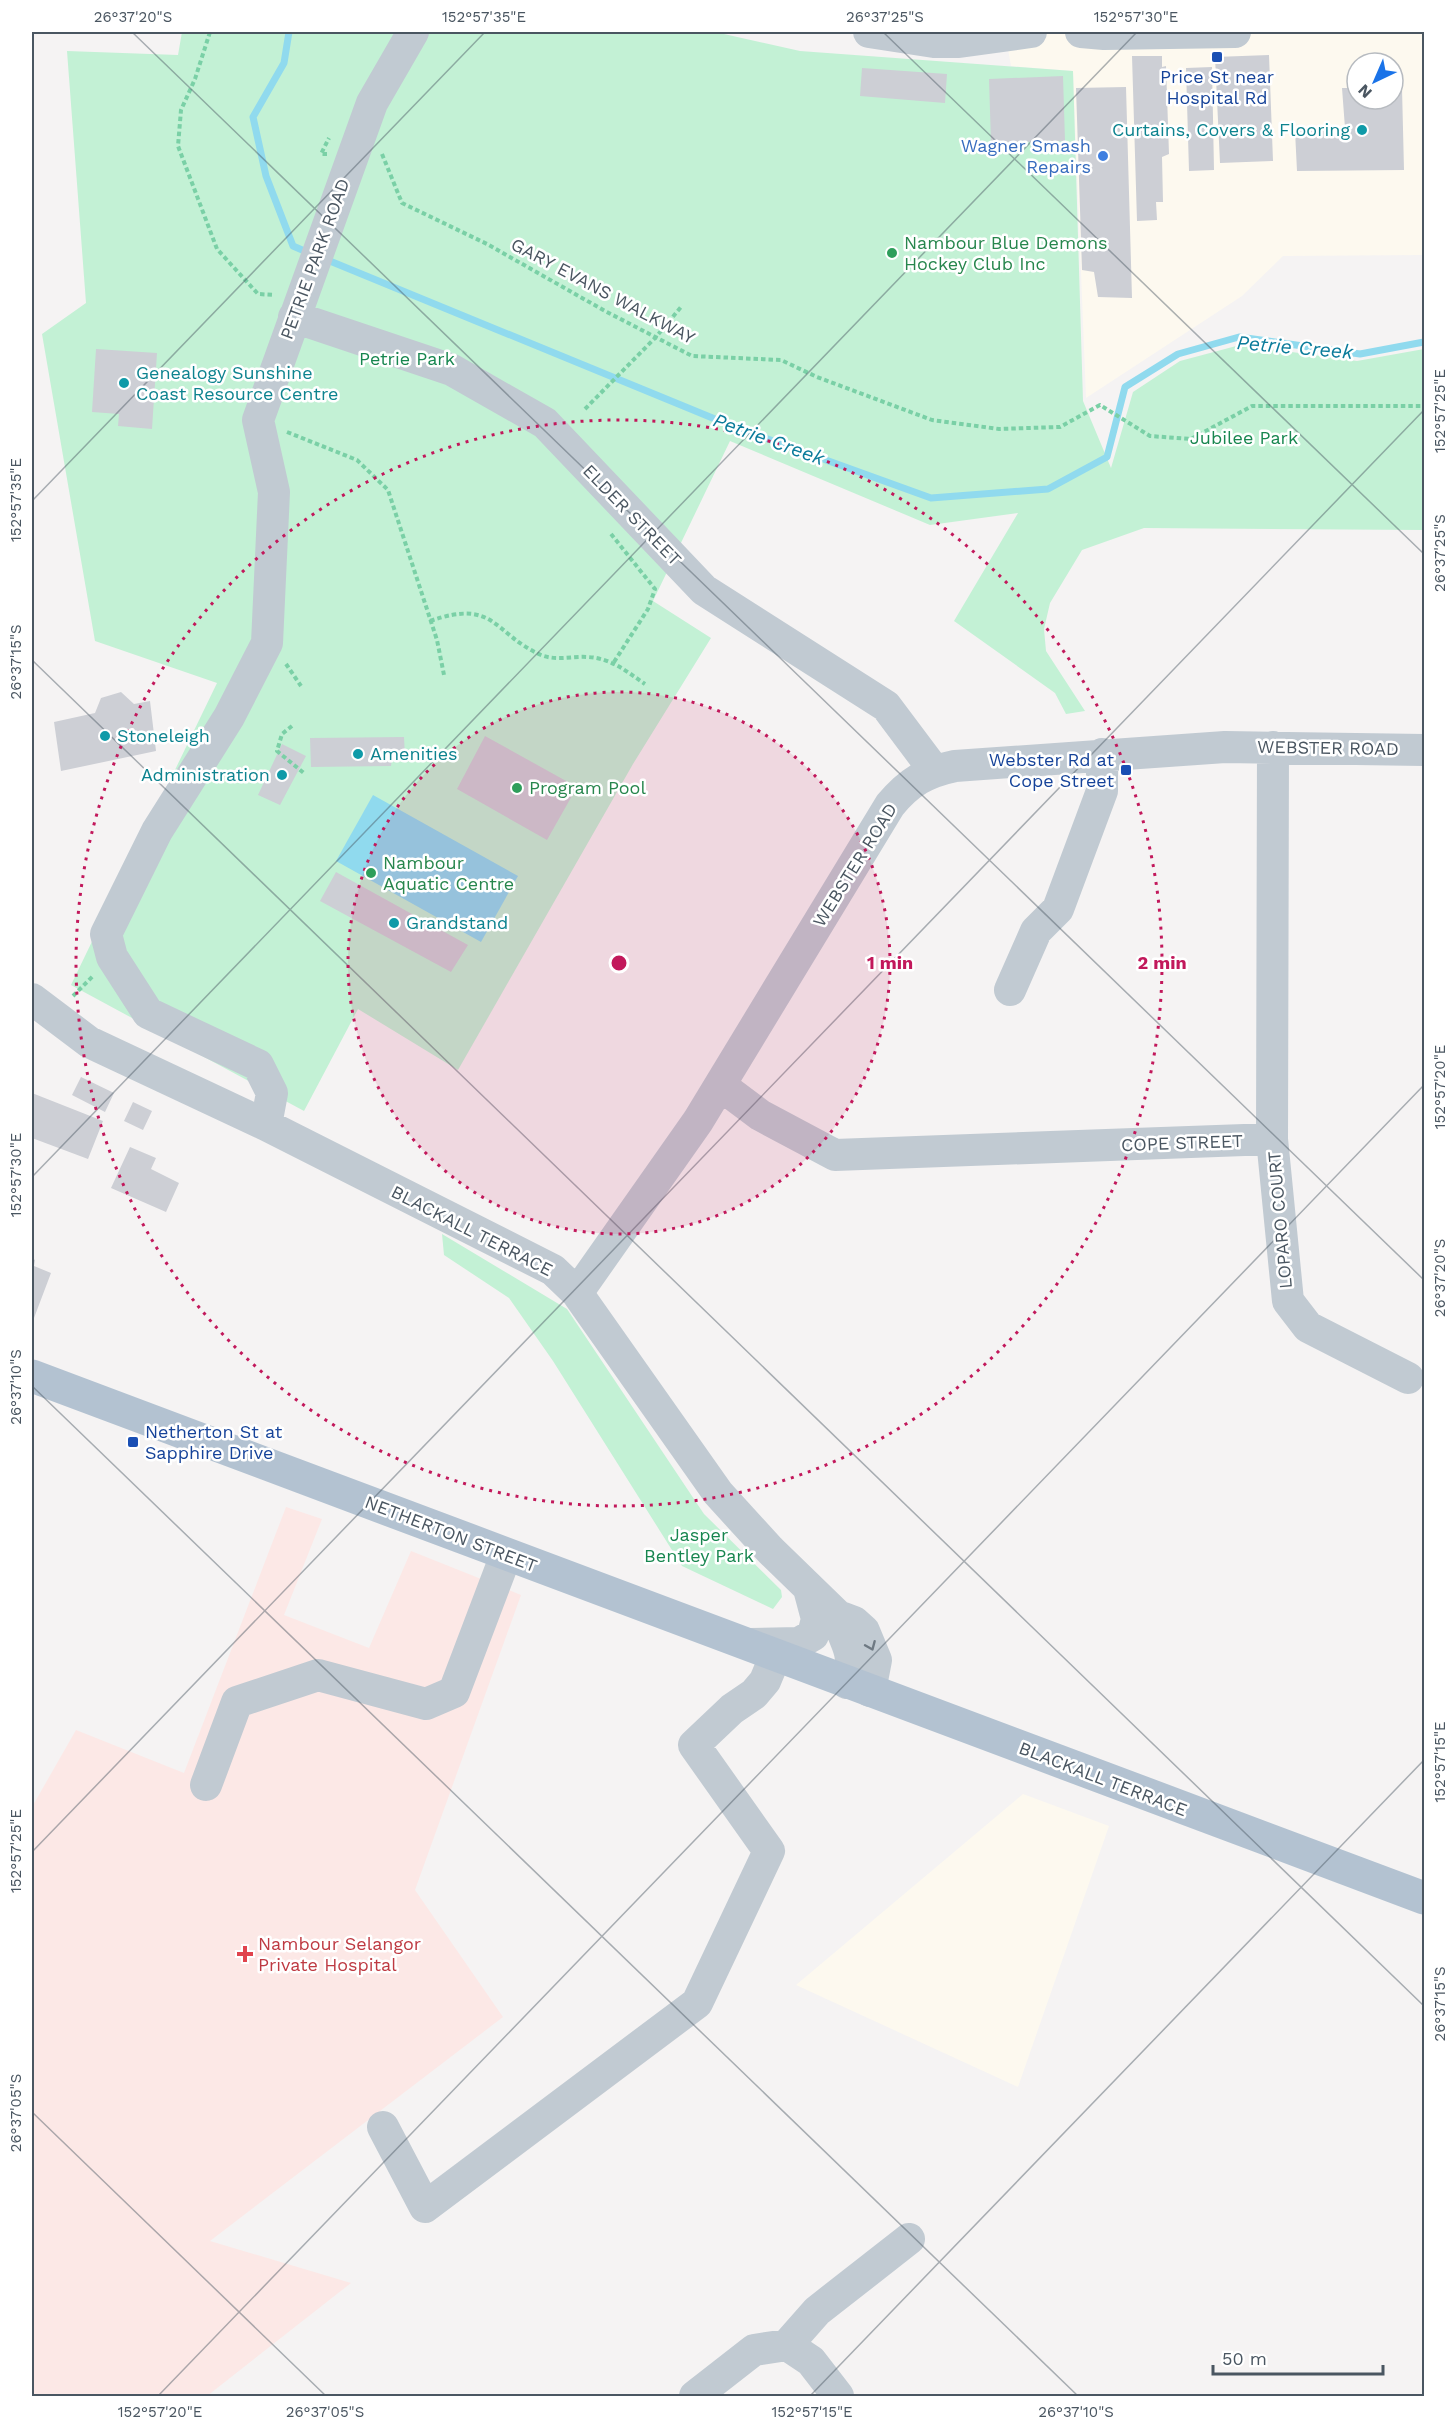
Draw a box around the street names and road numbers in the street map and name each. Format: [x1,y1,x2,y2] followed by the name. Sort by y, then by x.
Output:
[276,175,353,342] street label: PETRIE PARK ROAD
[508,233,699,348] street label: GARY EVANS WALKWAY
[579,460,686,570] street label: ELDER STREET
[1257,736,1399,759] street label: WEBSTER ROAD
[808,799,901,930] street label: WEBSTER ROAD
[1121,1130,1243,1155] street label: COPE STREET
[1263,1150,1296,1290] street label: LOPARO COURT
[388,1181,556,1280] street label: BLACKALL TERRACE
[362,1491,540,1576] street label: NETHERTON STREET
[1016,1737,1190,1820] street label: BLACKALL TERRACE

